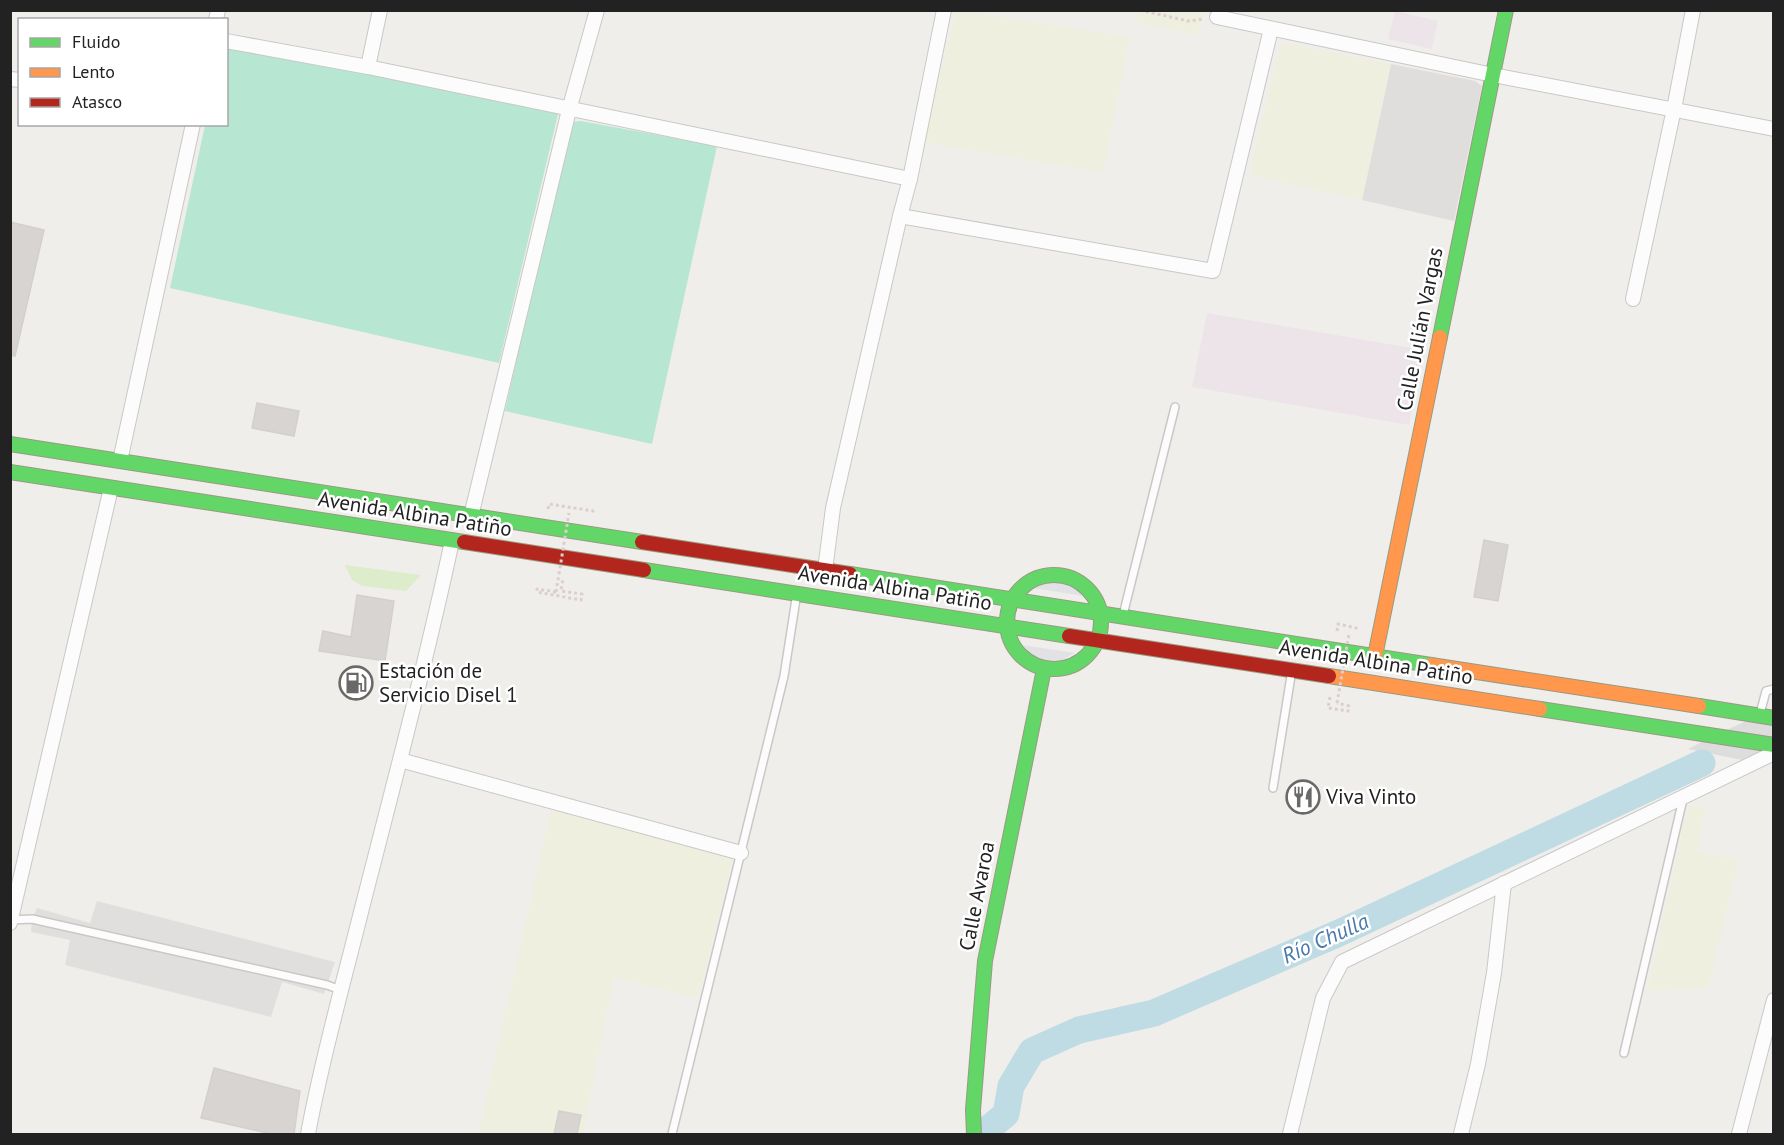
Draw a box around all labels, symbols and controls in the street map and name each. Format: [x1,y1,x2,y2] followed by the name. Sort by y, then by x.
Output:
[18,18,228,126] legend
[72,30,120,53] text: Fluido
[72,60,115,83] text: Lento
[72,90,122,113] text: Atasco
[1390,245,1449,413] street label: Calle Julián Vargas
[316,485,514,542] street label: Avenida Albina Patiño
[796,559,994,616] street label: Avenida Albina Patiño
[1277,633,1475,690] street label: Avenida Albina Patiño
[379,657,518,708] place label: Estación de Servicio Disel 1
[338,665,374,701] fuel station icon: Estación de Servicio Disel 1
[1285,779,1321,815] restaurant icon: Viva Vinto
[1325,783,1416,810] place label: Viva Vinto
[953,839,1000,953] street label: Calle Avaroa
[1277,906,1373,970] water label: Río Chulla

